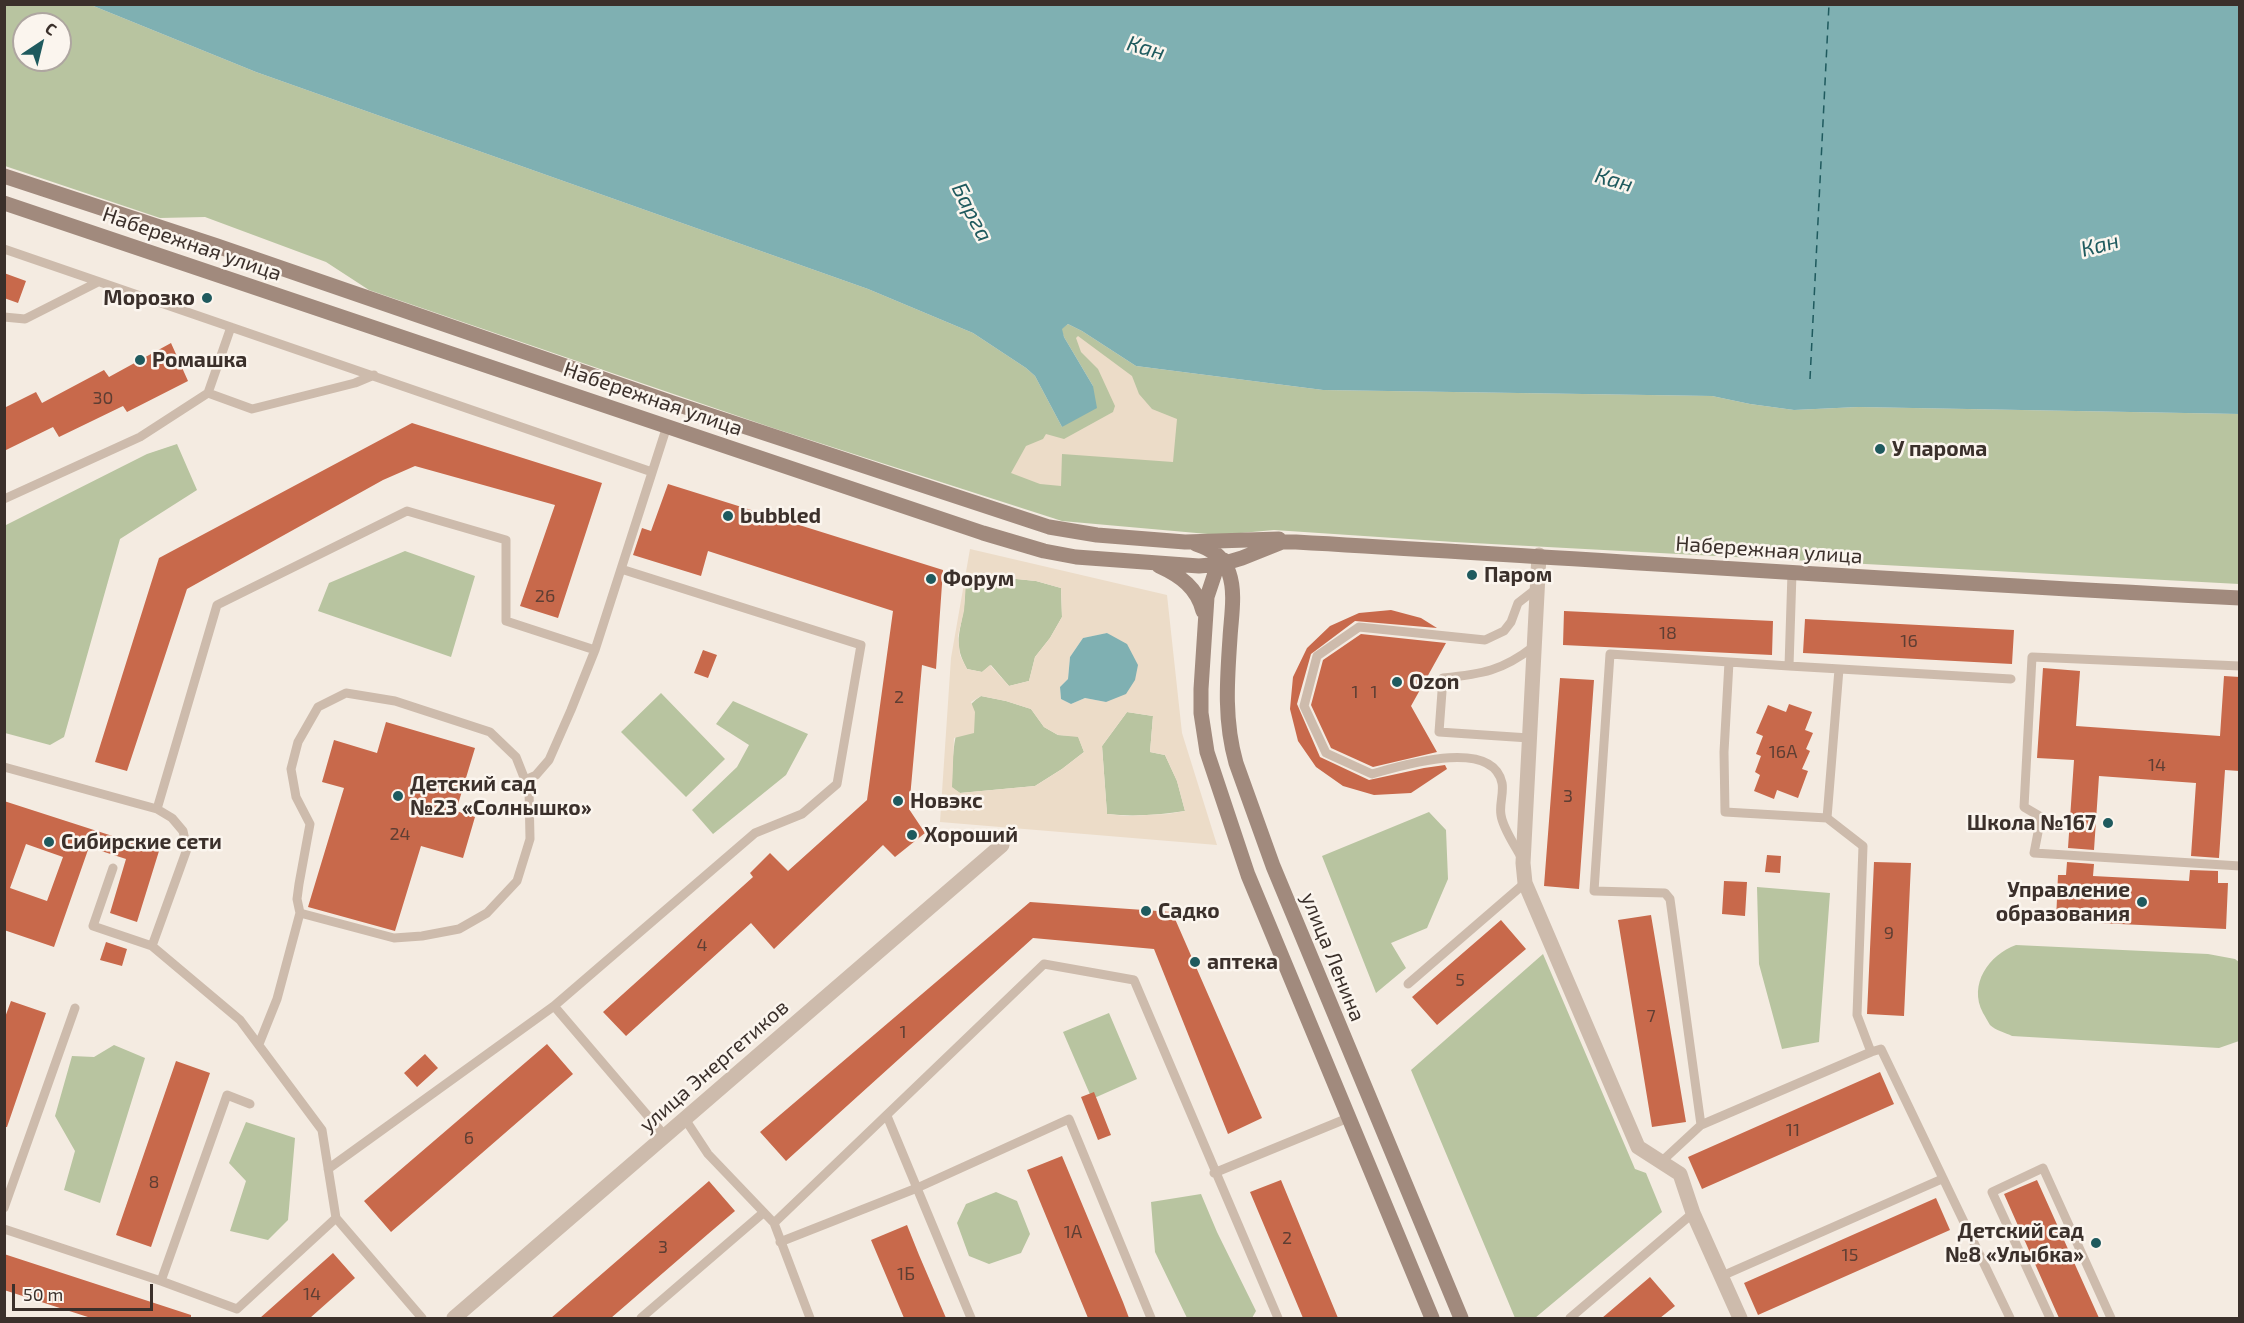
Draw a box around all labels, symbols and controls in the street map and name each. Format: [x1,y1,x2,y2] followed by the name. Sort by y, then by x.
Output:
[12,12,72,72] north arrow
[42,18,61,39] text: С
[1124,30,1168,66] water label: Кан
[1592,162,1636,198] water label: Кан
[946,178,998,246] water label: Барга
[99,202,285,286] street label: Набережная улица
[2078,227,2122,263] water label: Кан
[103,285,195,311] place label: Морозко
[200,291,214,305] marker: Морозко
[152,347,247,373] place label: Ромашка
[133,353,147,367] marker: Ромашка
[560,357,746,441] street label: Набережная улица
[93,387,113,409] house number: 30
[1892,436,1987,462] place label: У парома
[1873,442,1887,456] marker: У парома
[740,503,821,529] place label: bubbled
[721,509,735,523] marker: bubbled
[1675,531,1863,569] street label: Набережная улица
[1484,562,1552,588] place label: Паром
[943,566,1014,592] place label: Форум
[1465,568,1479,582] marker: Паром
[924,572,938,586] marker: Форум
[535,585,555,607] house number: 26
[1659,622,1677,644] house number: 18
[1900,630,1918,652] house number: 16
[1409,669,1459,695] place label: Ozon
[1390,675,1404,689] marker: Ozon
[1351,681,1359,703] house number: 1
[1370,681,1378,703] house number: 1
[894,686,904,708] house number: 2
[1769,741,1797,763] house number: 16А
[2148,754,2166,776] house number: 14
[410,771,592,821] place label: Детский сад №23 «Солнышко»
[1563,785,1573,807] house number: 3
[910,788,983,814] place label: Новэкс
[391,789,405,803] marker: Детский сад №23 «Солнышко»
[891,794,905,808] marker: Новэкс
[1967,810,2096,836] place label: Школа №167
[2101,816,2115,830] marker: Школа №167
[924,822,1018,848] place label: Хороший
[389,823,411,845] house number: 24
[905,828,919,842] marker: Хороший
[61,829,222,855] place label: Сибирские сети
[42,835,56,849] marker: Сибирские сети
[1996,877,2130,927] place label: Управление образования
[1296,889,1370,1025] street label: улица Ленина
[2135,895,2149,909] marker: Управление образования
[1158,898,1220,924] place label: Садко
[1139,904,1153,918] marker: Садко
[1884,922,1894,944] house number: 9
[696,934,708,956] house number: 4
[1207,949,1278,975] place label: аптека
[1188,955,1202,969] marker: аптека
[1455,969,1465,991] house number: 5
[634,994,794,1138] street label: улица Энергетиков
[1646,1005,1656,1027] house number: 7
[899,1021,907,1043] house number: 1
[1786,1119,1800,1141] house number: 11
[464,1127,474,1149] house number: 6
[149,1171,159,1193] house number: 8
[1945,1218,2084,1268] place label: Детский сад №8 «Улыбка»
[1064,1221,1082,1243] house number: 1А
[1282,1227,1292,1249] house number: 2
[658,1236,668,1258] house number: 3
[2089,1236,2103,1250] marker: Детский сад №8 «Улыбка»
[1842,1244,1858,1266] house number: 15
[897,1263,915,1285] house number: 1Б
[15,1272,156,1310] scale bar
[23,1283,63,1305] text: 50 m
[303,1283,321,1305] house number: 14

